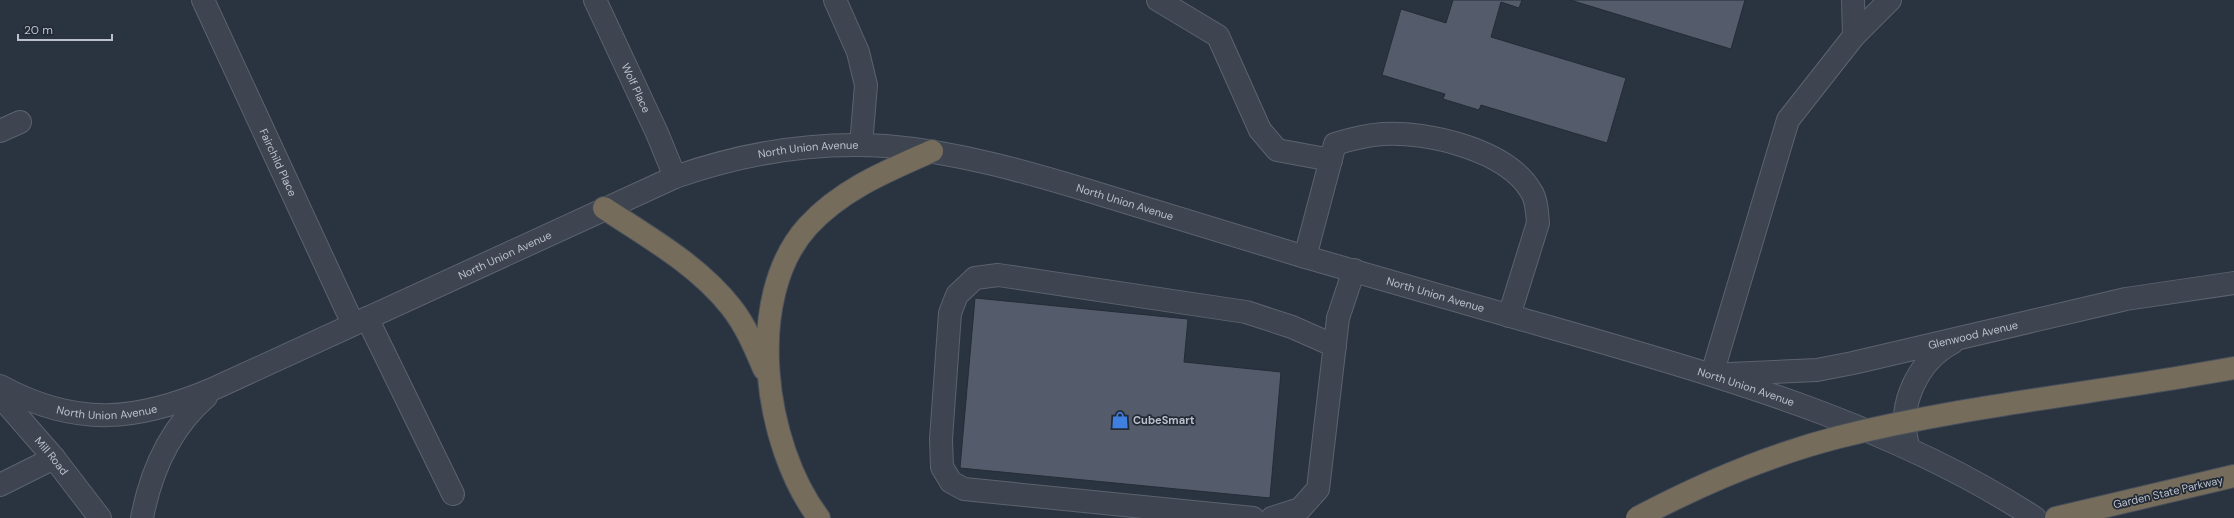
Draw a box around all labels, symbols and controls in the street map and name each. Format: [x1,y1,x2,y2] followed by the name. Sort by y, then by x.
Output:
[18,16,112,42] scale bar
[24,22,53,38] text: 20 m
[618,61,654,115] street label: Wolf Place
[257,126,300,198] street label: Fairchild Place
[757,138,859,161] street label: North Union Avenue
[1075,180,1175,223] street label: North Union Avenue
[456,228,554,283] street label: North Union Avenue
[1385,274,1486,315] street label: North Union Avenue
[1927,318,2019,352] street label: Glenwood Avenue
[1696,364,1796,409] street label: North Union Avenue
[55,401,158,422] street label: North Union Avenue
[1110,410,1130,430] shop icon: CubeSmart
[1133,413,1195,427] place label: CubeSmart
[32,434,71,478] street label: Mill Road
[2112,473,2224,511] street label: Garden State Parkway

